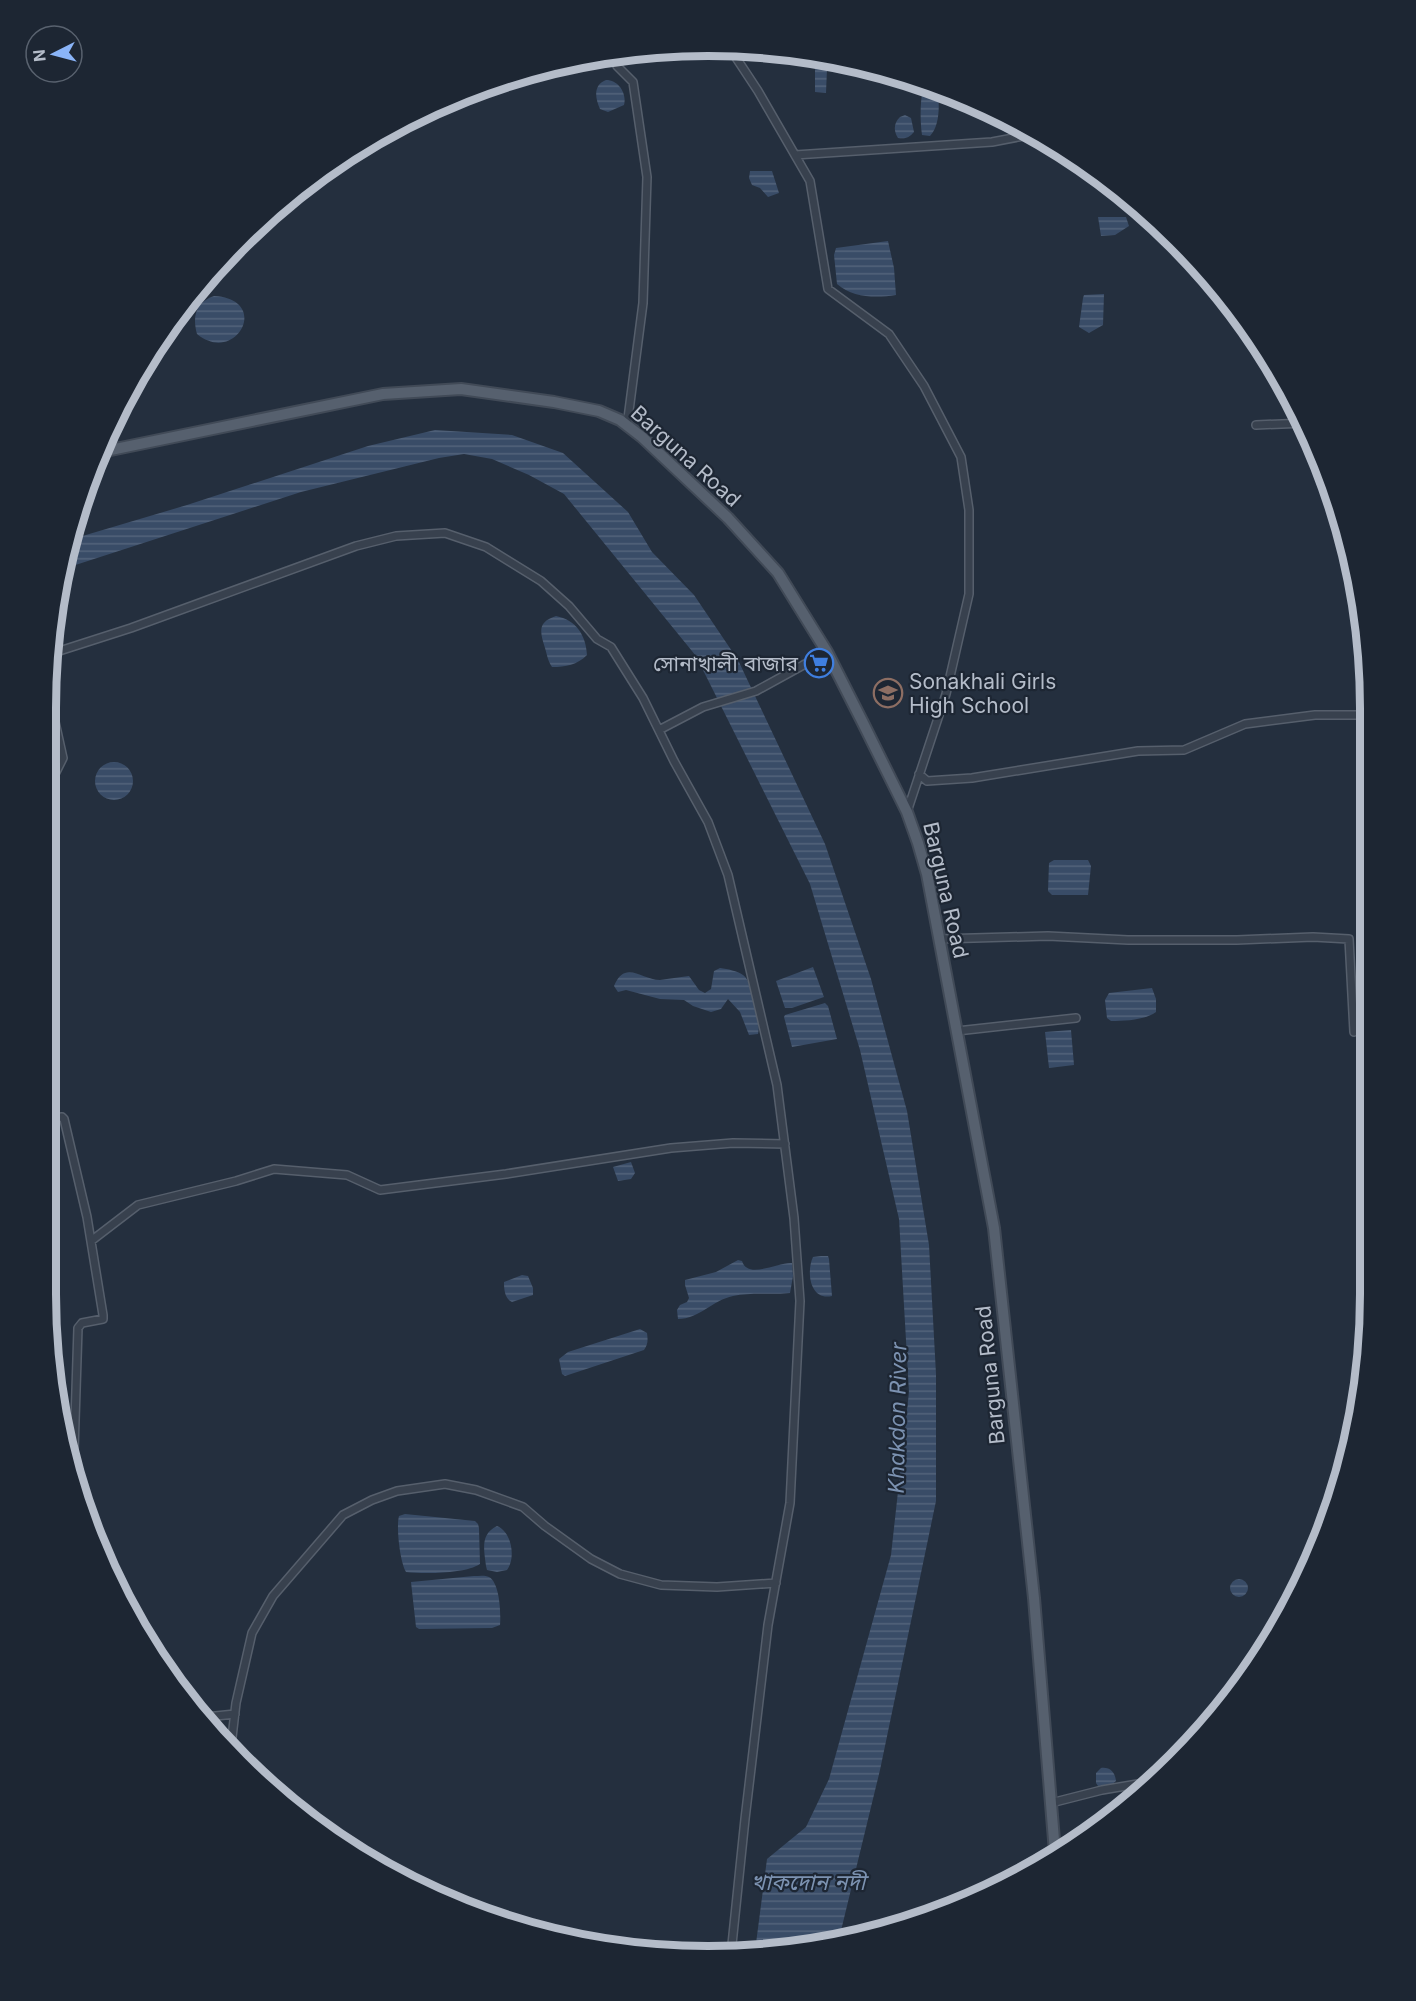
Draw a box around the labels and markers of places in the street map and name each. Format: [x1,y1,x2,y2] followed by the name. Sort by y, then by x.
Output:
[803,647,835,679] supermarket icon: সোনাখালী বাজার
[653,651,798,676] place label: সোনাখালী বাজার
[909,669,1056,718] place label: Sonakhali Girls High School
[872,677,904,709] school or university icon: Sonakhali Girls High School

